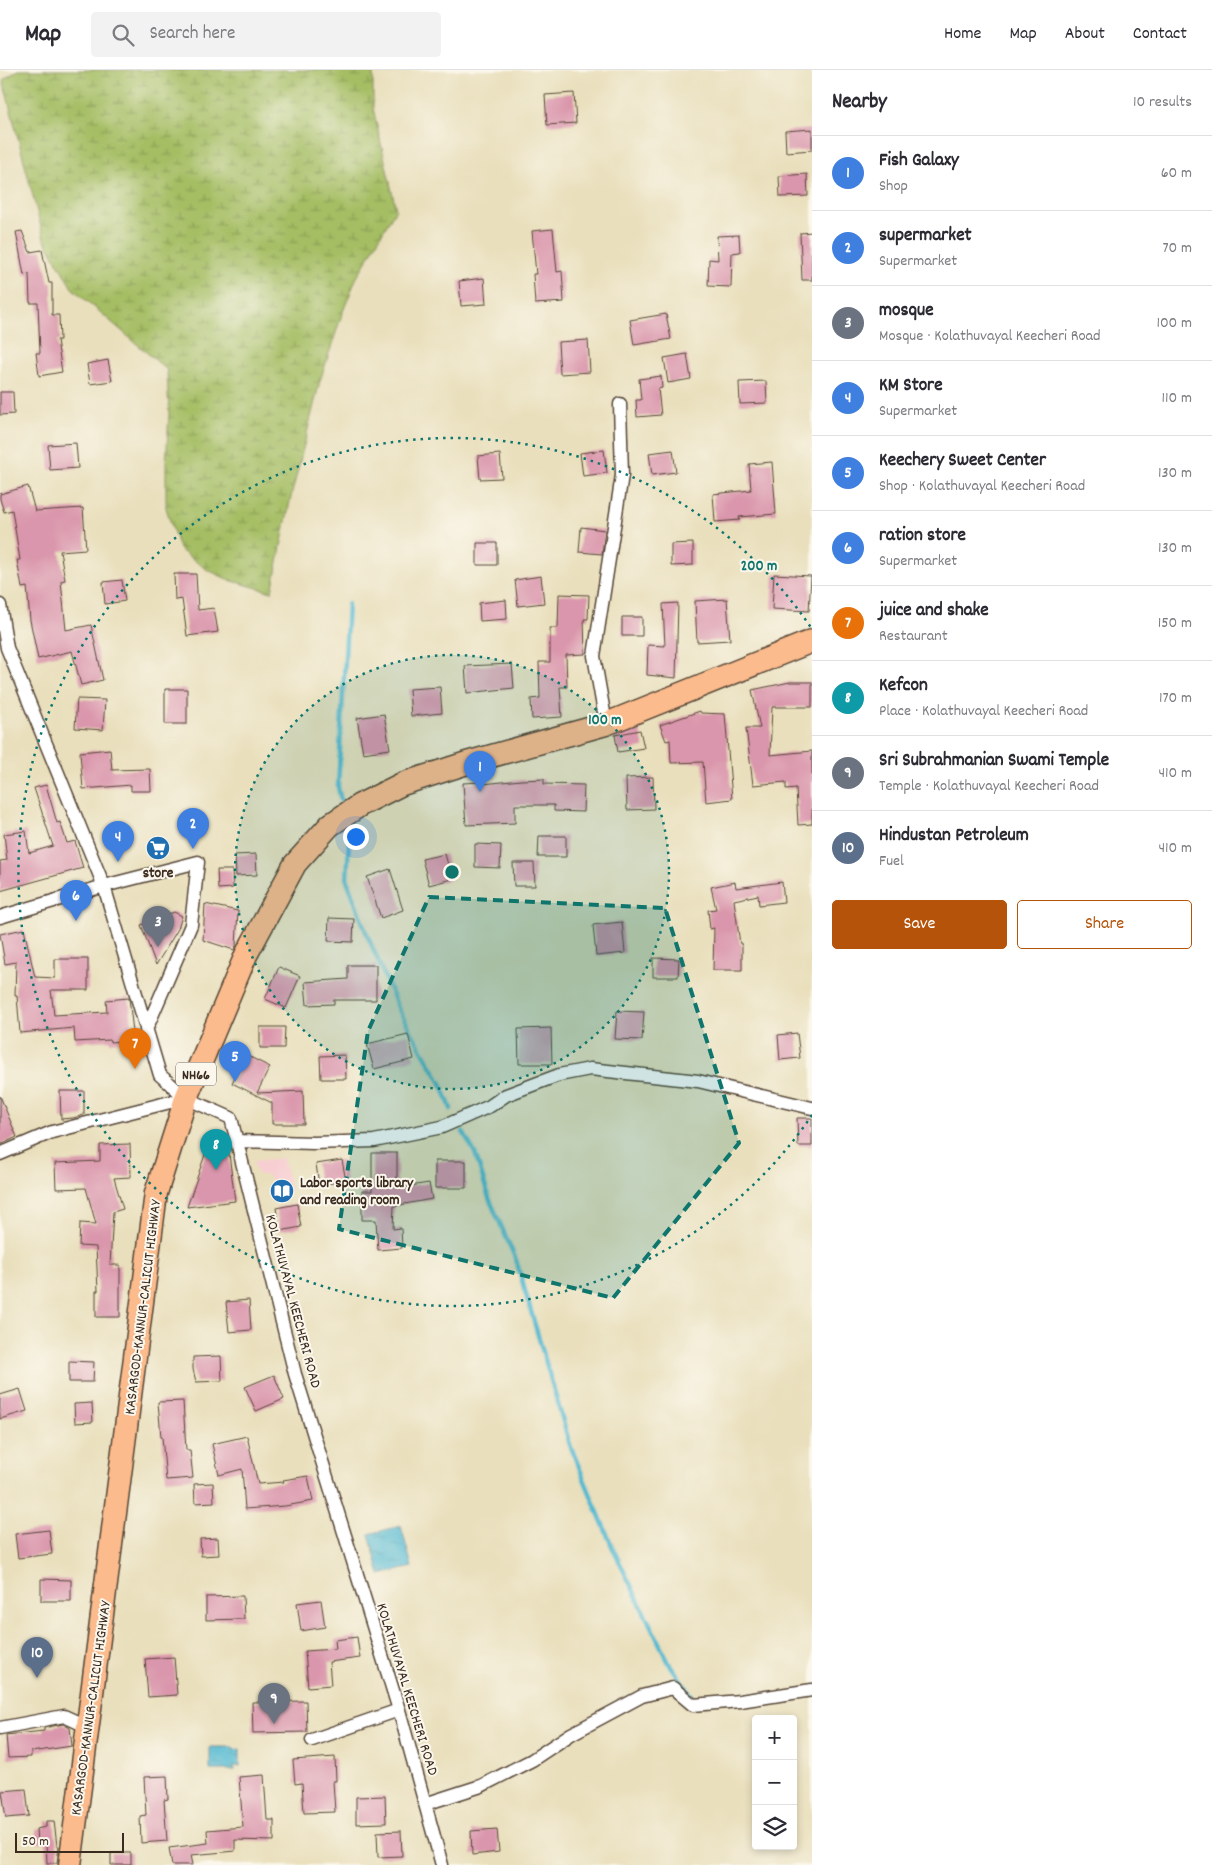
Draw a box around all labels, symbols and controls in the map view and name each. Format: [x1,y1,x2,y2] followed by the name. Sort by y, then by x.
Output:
[91,12,441,57] search box
[25,18,61,52] text: Map
[109,21,137,49] icon: search
[149,21,235,48] text: Search here
[944,22,981,47] text: Home
[1009,22,1037,47] text: Map
[1065,22,1105,47] text: About
[1133,22,1187,47] text: Contact
[832,88,887,118] text: Nearby
[1133,91,1192,114] text: 10 results
[879,148,959,175] text: Fish Galaxy
[846,162,850,185] text: 1
[1161,162,1192,185] text: 60 m
[879,175,908,198] text: Shop
[879,223,972,250] text: supermarket
[845,237,852,260] text: 2
[1162,237,1192,260] text: 70 m
[879,250,957,273] text: Supermarket
[879,298,934,325] text: mosque
[844,312,852,335] text: 3
[1156,312,1192,335] text: 100 m
[879,325,1101,348] text: Mosque · Kolathuvayal Keecheri Road
[879,373,943,400] text: KM Store
[845,387,851,410] text: 4
[1162,387,1192,410] text: 110 m
[879,400,957,423] text: Supermarket
[879,448,1046,475] text: Keechery Sweet Center
[844,462,852,485] text: 5
[1158,462,1192,485] text: 130 m
[879,475,1085,498] text: Shop · Kolathuvayal Keecheri Road
[879,523,966,550] text: ration store
[844,537,852,560] text: 6
[1158,537,1192,560] text: 130 m
[879,550,957,573] text: Supermarket
[741,556,777,578] text: 200 m
[879,598,989,625] text: juice and shake
[845,612,851,635] text: 7
[1158,612,1192,635] text: 150 m
[879,625,948,648] text: Restaurant
[879,673,928,700] text: Kefcon
[845,687,851,710] text: 8
[1159,687,1192,710] text: 170 m
[879,700,1088,723] text: Place · Kolathuvayal Keecheri Road
[588,710,622,732] text: 100 m
[879,748,1109,775] text: Sri Subrahmanian Swami Temple
[464,751,496,792] pin: 1
[844,762,852,785] text: 9
[1158,762,1192,785] text: 410 m
[879,775,1099,798] text: Temple · Kolathuvayal Keecheri Road
[177,808,209,849] pin: 2
[102,821,134,862] pin: 4
[879,823,1029,850] text: Hindustan Petroleum
[343,824,369,850] your location
[145,835,171,861] supermarket icon: store
[842,837,854,860] text: 10
[1158,837,1192,860] text: 410 m
[879,850,904,873] text: Fuel
[143,863,174,885] place label: store
[443,863,461,881] centre of rings
[60,880,92,921] pin: 6
[832,900,1007,949] button: Save
[1017,900,1192,949] button: Share
[142,906,174,947] pin: 3
[119,1028,151,1069] pin: 7
[219,1041,251,1082] pin: 5
[176,1062,216,1086] road number: NH66
[200,1129,232,1170] pin: 8
[300,1173,414,1212] place label: Labor sports library and reading room
[269,1178,295,1204] library icon: Labor sports library and reading room
[120,1198,168,1416] street label: KASARGOD-KANNUR-CALICUT HIGHWAY
[258,1212,326,1391] street label: KOLATHUVAYAL KEECHERI ROAD
[66,1599,118,1817] street label: KASARGOD-KANNUR-CALICUT HIGHWAY
[369,1601,443,1779] street label: KOLATHUVAYAL KEECHERI ROAD
[21,1637,53,1678] pin: 10
[258,1683,290,1724] pin: 9
[752,1715,797,1850] map controls
[752,1715,797,1760] button: +
[752,1760,797,1805] button: −
[752,1805,797,1850] button: layers
[15,1830,124,1853] scale bar
[22,1832,49,1852] text: 50 m

